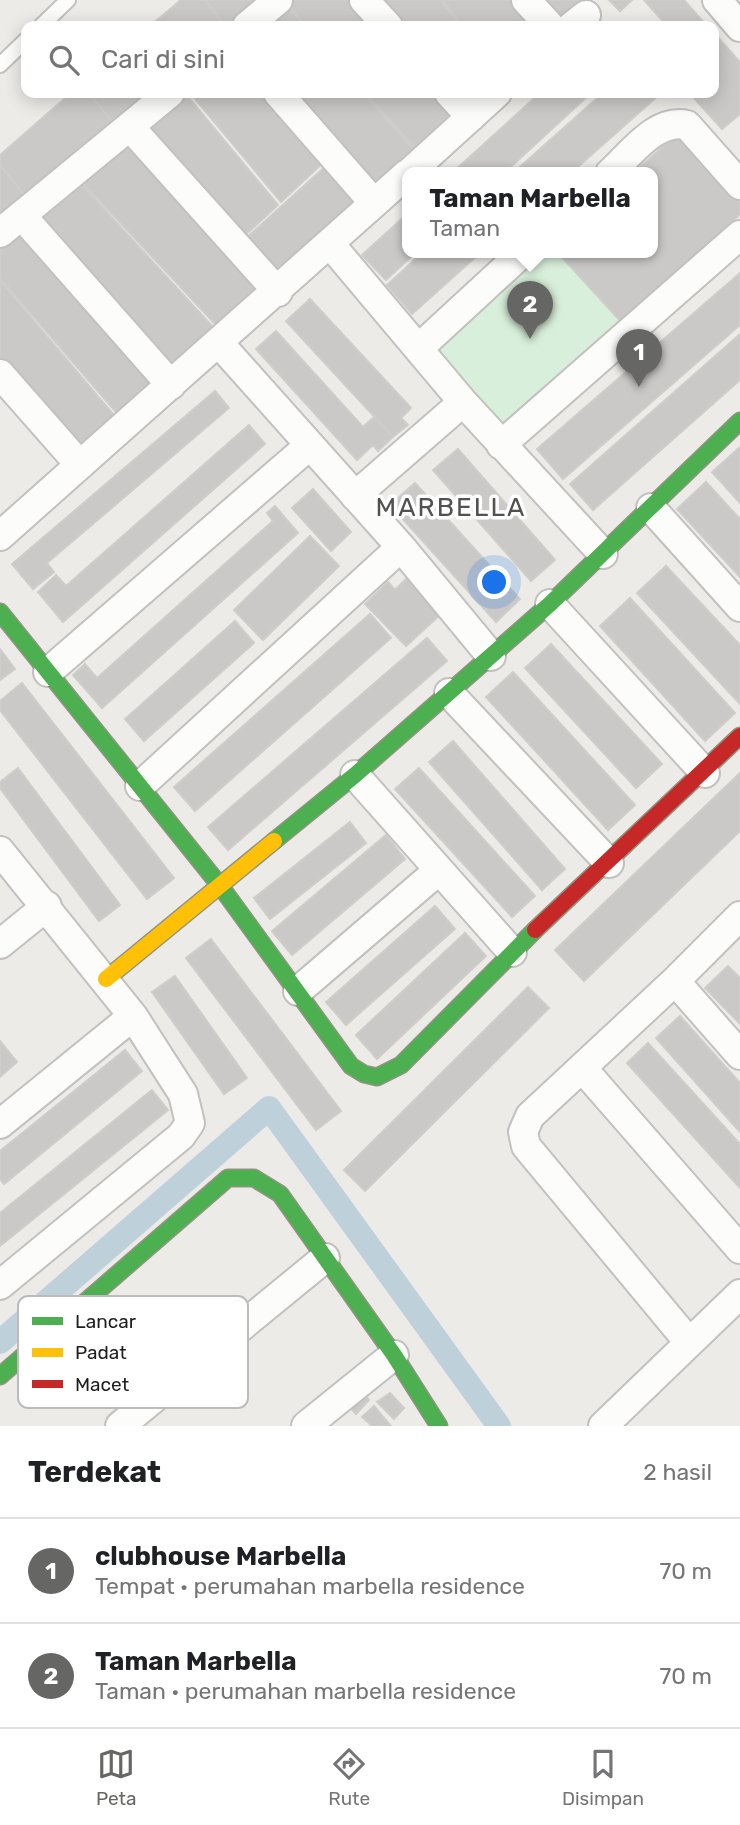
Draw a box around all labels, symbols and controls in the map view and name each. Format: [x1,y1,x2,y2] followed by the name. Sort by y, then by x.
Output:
[21,21,719,98] search box
[45,41,83,79] icon: search
[101,44,225,75] text: Cari di sini
[402,167,658,258] popup
[429,183,631,214] text: Taman Marbella
[429,214,500,242] text: Taman
[507,281,553,339] pin: 2
[616,329,662,387] pin: 1
[376,492,526,523] district label: MARBELLA
[477,565,511,599] your location
[18,1296,248,1408] legend
[75,1310,137,1333] text: Lancar
[75,1341,127,1364] text: Padat
[75,1373,130,1396] text: Macet
[28,1454,161,1490] text: Terdekat
[643,1458,712,1486] text: 2 hasil
[95,1541,346,1572] text: clubhouse Marbella
[45,1557,57,1585] text: 1
[660,1557,712,1585] text: 70 m
[95,1572,525,1600] text: Tempat · perumahan marbella residence
[95,1646,297,1677] text: Taman Marbella
[44,1662,58,1690] text: 2
[660,1662,712,1690] text: 70 m
[95,1677,516,1705] text: Taman · perumahan marbella residence
[96,1745,136,1810] tab: Peta
[328,1745,370,1810] tab: Rute
[562,1745,644,1810] tab: Disimpan

